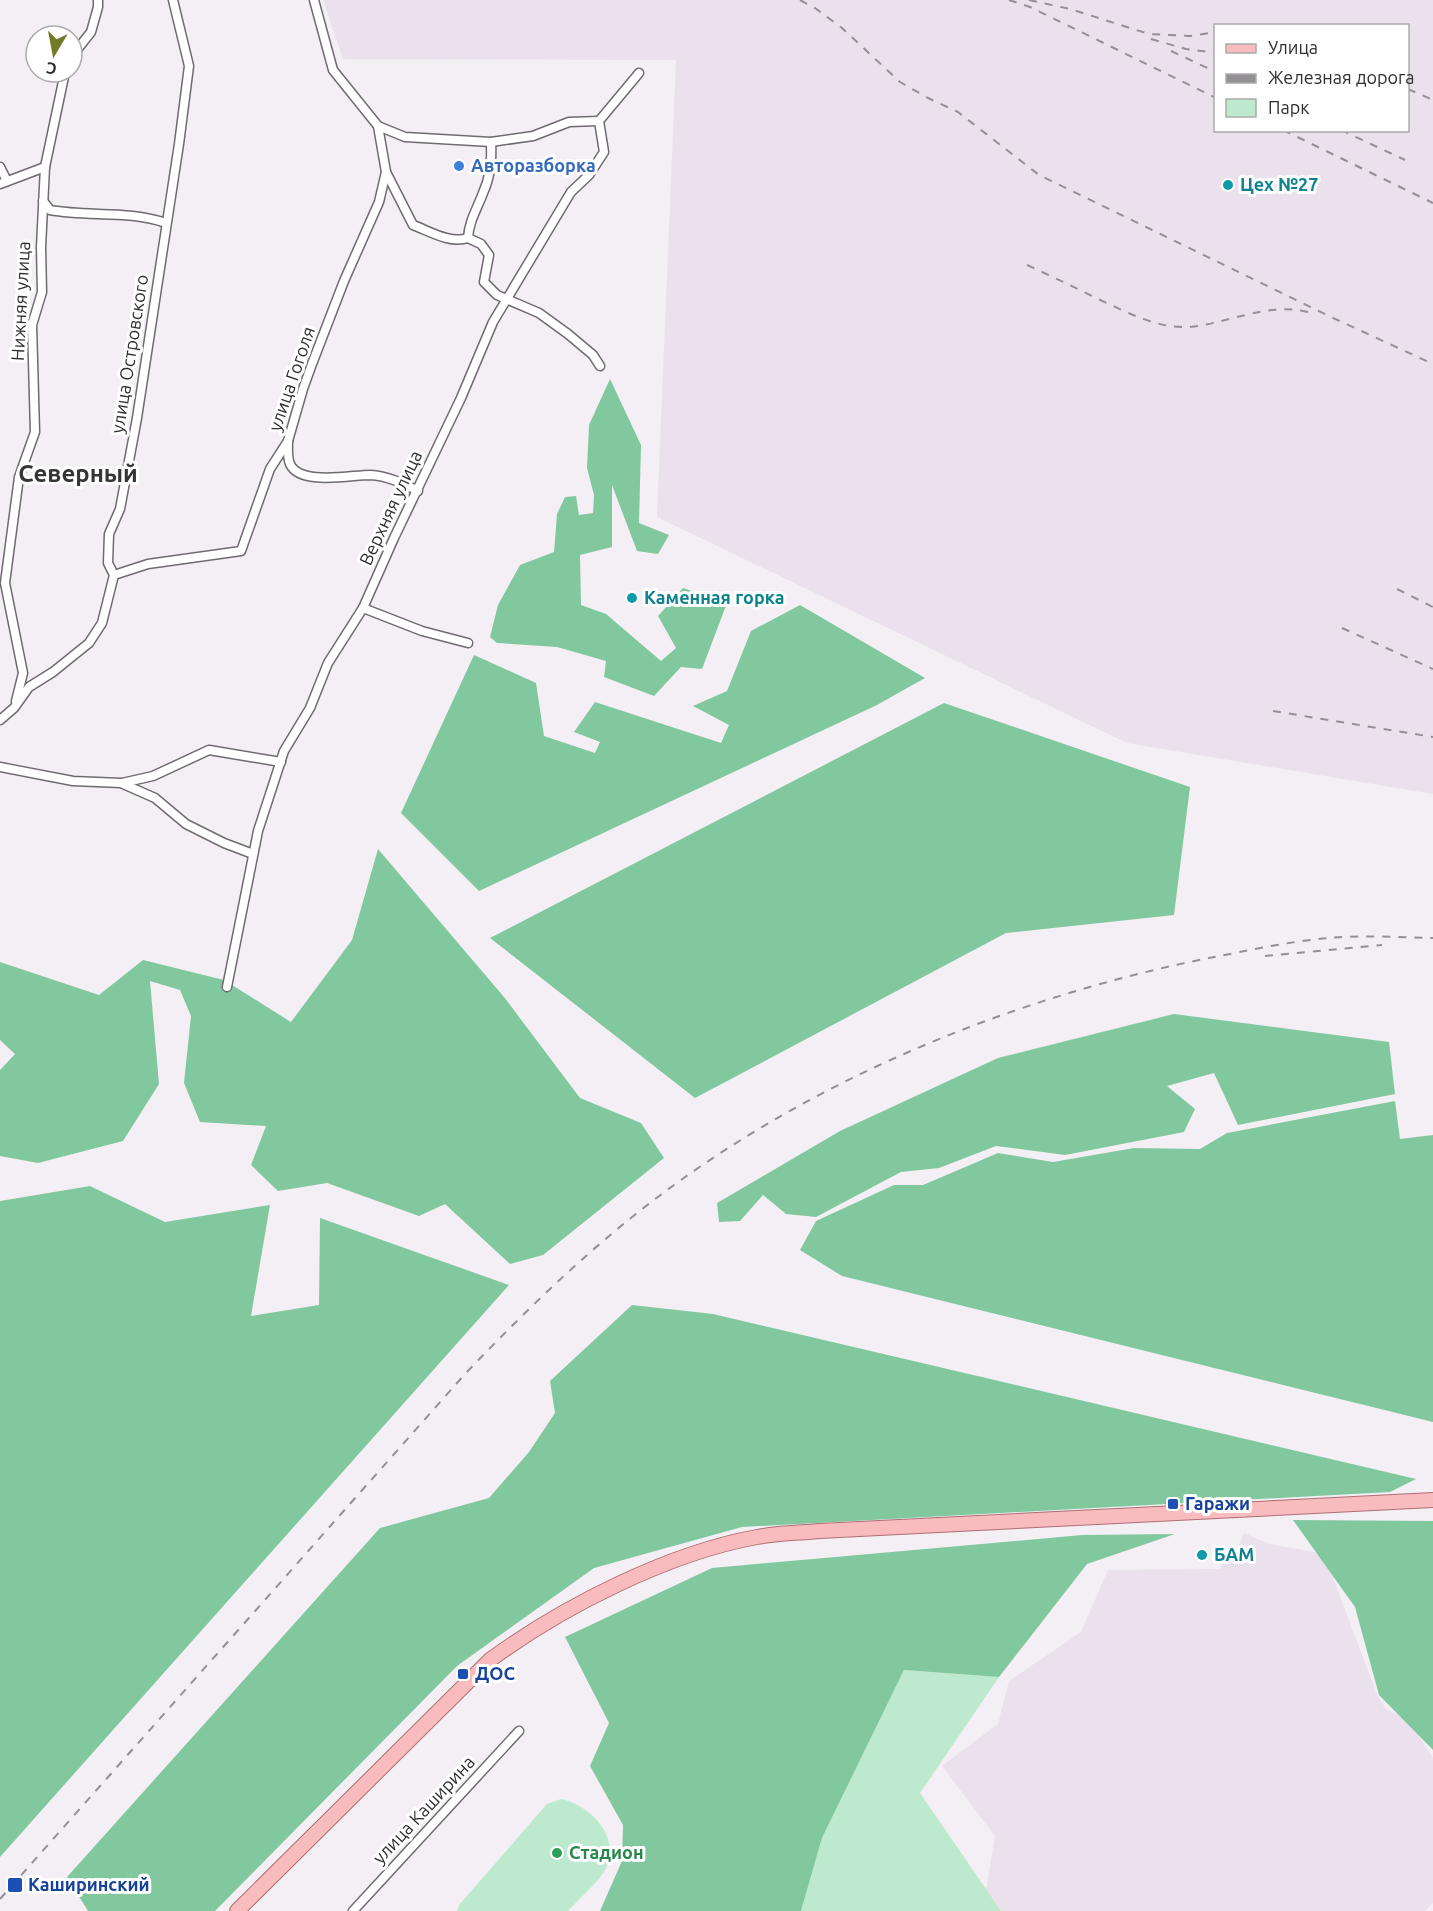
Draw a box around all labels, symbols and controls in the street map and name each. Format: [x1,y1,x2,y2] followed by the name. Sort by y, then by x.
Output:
[24,24,84,84] north arrow
[1214,24,1409,132] legend
[1268,37,1318,57] text: Улица
[45,59,58,79] text: С
[1268,67,1415,87] text: Железная дорога
[1268,97,1309,117] text: Парк
[471,155,596,175] place label: Авторазборка
[452,159,466,173] marker: Авторазборка
[1240,174,1318,194] place label: Цех №27
[1221,178,1235,192] marker: Цех №27
[7,241,33,361] street label: Нижняя улица
[107,273,151,435] street label: улица Островского
[264,324,318,433] street label: улица Гоголя
[355,447,425,568] street label: Верхняя улица
[18,460,138,487] district label: Северный
[644,587,785,607] place label: Каменная горка
[625,591,639,605] marker: Каменная горка
[1185,1493,1250,1513] place label: Гаражи
[1166,1497,1180,1511] marker: Гаражи
[1214,1544,1254,1564] place label: БАМ
[1195,1548,1209,1562] marker: БАМ
[475,1663,515,1683] place label: ДОС
[456,1667,470,1681] marker: ДОС
[368,1751,478,1867] street label: улица Каширина
[569,1842,644,1862] place label: Стадион
[550,1846,564,1860] marker: Стадион
[28,1874,149,1894] place label: Каширинский
[6,1876,24,1894] marker: Каширинский

